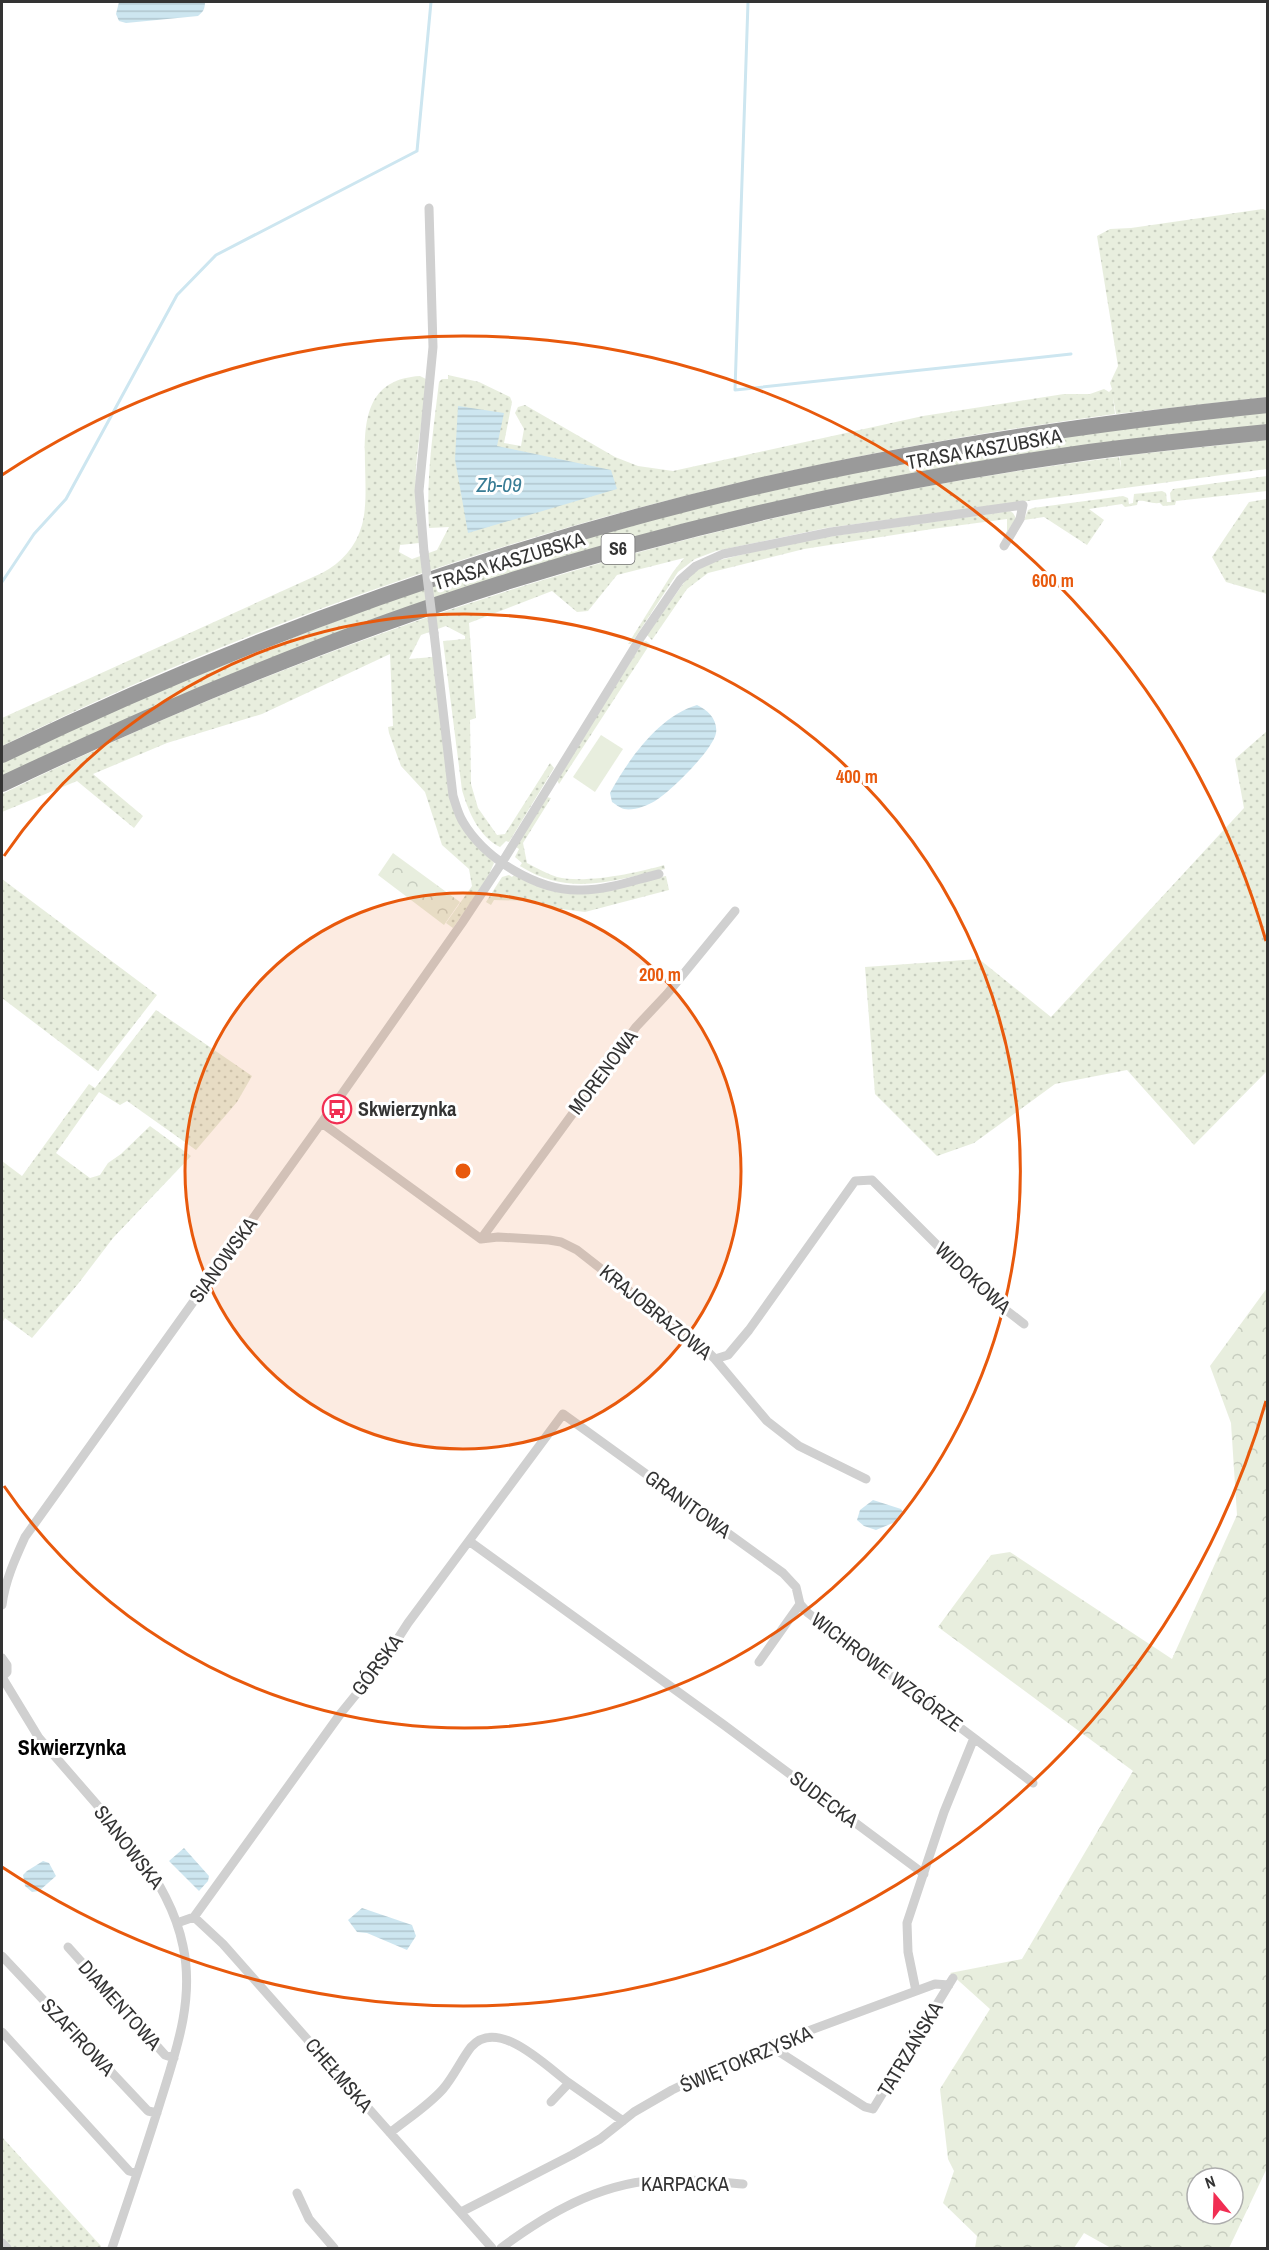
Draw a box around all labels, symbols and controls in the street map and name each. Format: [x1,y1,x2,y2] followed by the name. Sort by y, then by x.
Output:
[904,422,1064,475] street label: TRASA KASZUBSKA
[476,470,522,499] water label: Zb-09
[430,525,588,596] street label: TRASA KASZUBSKA
[602,534,634,564] road number: S6
[1032,568,1074,593] text: 600 m
[836,764,878,789] text: 400 m
[639,962,681,987] text: 200 m
[562,1024,643,1120] street label: MORENOWA
[321,1093,353,1125] bus stop icon: Skwierzynka
[358,1095,456,1122] place label: Skwierzynka
[453,1161,473,1181] centre of rings
[182,1212,263,1308] street label: SIANOWSKA
[930,1236,1017,1320] street label: WIDOKOWA
[595,1258,718,1365] street label: KRAJOBRAZOWA
[640,1463,737,1544] street label: GRANITOWA
[806,1606,969,1737] street label: WICHROWE WZGÓRZE
[345,1629,409,1701] street label: GÓRSKA
[18,1732,126,1762] district label: Skwierzynka
[785,1764,864,1833] street label: SUDECKA
[88,1799,171,1894] street label: SIANOWSKA
[73,1954,168,2055] street label: DIAMENTOWA
[35,1992,121,2081] street label: SZAFIROWA
[871,1996,948,2101] street label: TATRZAŃSKA
[676,2019,816,2099] street label: ŚWIĘTOKRZYSKA
[300,2032,379,2118] street label: CHEŁMSKA
[1185,2166,1245,2226] north arrow
[641,2170,729,2197] street label: KARPACKA
[1202,2170,1218,2194] text: N

